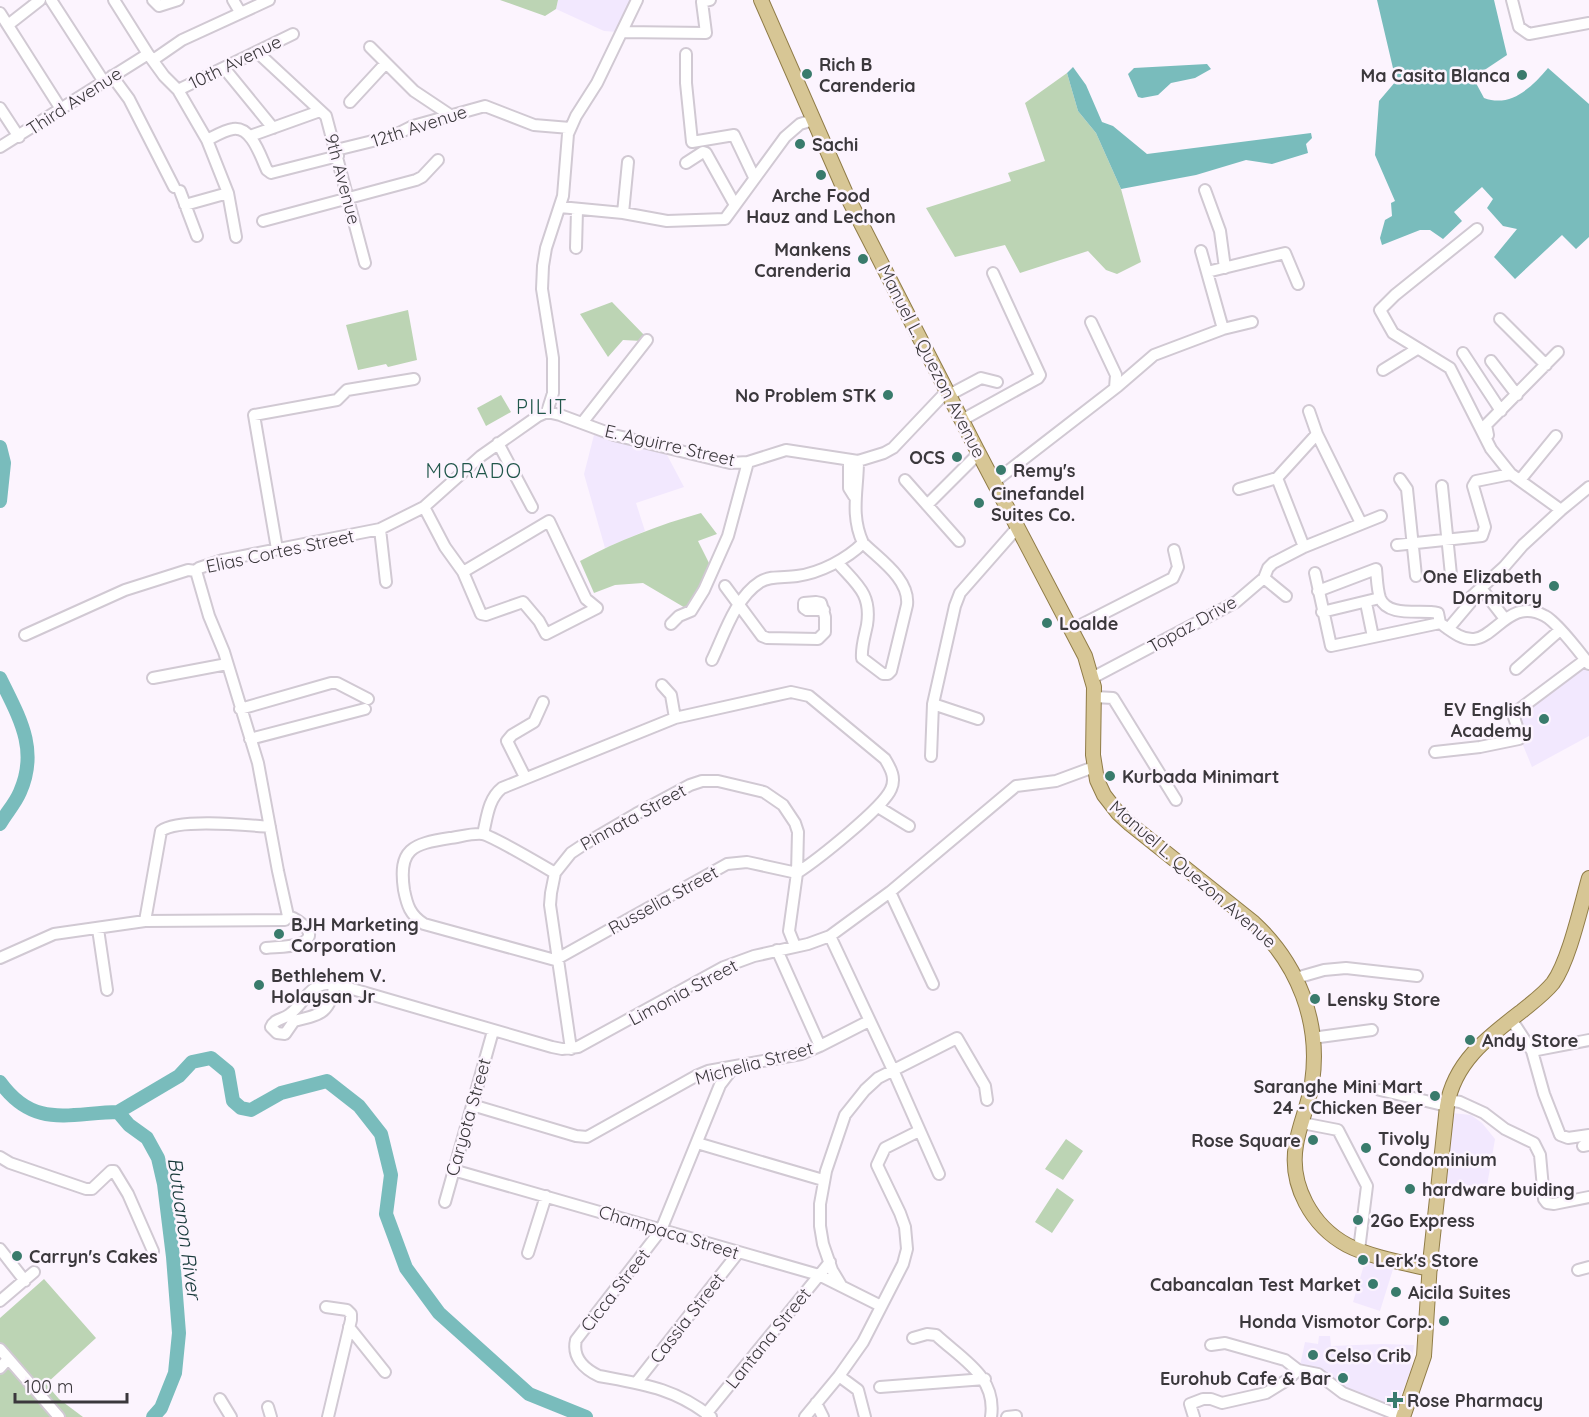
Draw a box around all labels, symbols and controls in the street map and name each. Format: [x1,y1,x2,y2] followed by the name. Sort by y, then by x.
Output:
[185,30,285,94] street label: 10th Avenue
[819,53,916,97] place label: Rich B Carenderia
[22,62,126,140] street label: Third Avenue
[1360,64,1510,87] place label: Ma Casita Blanca
[800,67,814,81] marker: Rich B Carenderia
[1515,68,1529,82] marker: Ma Casita Blanca
[368,100,470,152] street label: 12th Avenue
[320,131,366,227] street label: 9th Avenue
[812,133,858,156] place label: Sachi
[793,137,807,151] marker: Sachi
[814,168,828,182] marker: Arche Food Hauz and Lechon
[746,184,896,228] place label: Arche Food Hauz and Lechon
[754,238,851,282] place label: Mankens Carenderia
[856,252,870,266] marker: Mankens Carenderia
[873,260,991,462] street label: Manuel L. Quezon Avenue
[735,384,876,407] place label: No Problem STK
[881,388,895,402] marker: No Problem STK
[516,394,568,419] district label: PILIT
[603,419,737,471] street label: E. Aguirre Street
[909,446,945,469] place label: OCS
[950,450,964,464] marker: OCS
[426,458,522,483] district label: MORADO
[1013,459,1076,482] place label: Remy's
[994,463,1008,477] marker: Remy's
[991,482,1085,526] place label: Cinefandel Suites Co.
[972,496,986,510] marker: Cinefandel Suites Co.
[204,524,356,578] street label: Elias Cortes Street
[1423,565,1542,609] place label: One Elizabeth Dormitory
[1547,579,1561,593] marker: One Elizabeth Dormitory
[1143,590,1241,658] street label: Topaz Drive
[1059,612,1118,635] place label: Loalde
[1040,616,1054,630] marker: Loalde
[1444,698,1532,742] place label: EV English Academy
[1537,712,1551,726] marker: EV English Academy
[1122,765,1279,788] place label: Kurbada Minimart
[1103,769,1117,783] marker: Kurbada Minimart
[576,778,690,856] street label: Pinnata Street
[1105,795,1281,953] street label: Manuel L. Quezon Avenue
[604,860,722,940] street label: Russelia Street
[291,913,419,957] place label: BJH Marketing Corporation
[272,927,286,941] marker: BJH Marketing Corporation
[625,954,741,1030] street label: Limonia Street
[271,964,386,1008] place label: Bethlehem V. Holaysan Jr
[252,978,266,992] marker: Bethlehem V. Holaysan Jr
[1327,988,1440,1011] place label: Lensky Store
[1308,992,1322,1006] marker: Lensky Store
[1482,1029,1578,1052] place label: Andy Store
[1463,1033,1477,1047] marker: Andy Store
[692,1036,816,1090] street label: Michelia Street
[440,1055,496,1179] street label: Caryota Street
[1253,1075,1423,1119] place label: Saranghe Mini Mart 24 - Chicken Beer
[1428,1089,1442,1103] marker: Saranghe Mini Mart 24 - Chicken Beer
[1378,1127,1497,1171] place label: Tivoly Condominium
[1191,1129,1301,1152] place label: Rose Square
[1306,1133,1320,1147] marker: Rose Square
[1359,1141,1373,1155] marker: Tivoly Condominium
[163,1156,208,1303] water label: Butuanon River
[1422,1178,1575,1201] place label: hardware buiding
[1403,1182,1417,1196] marker: hardware buiding
[596,1200,742,1264] street label: Champaca Street
[1370,1209,1475,1232] place label: 2Go Express
[1351,1213,1365,1227] marker: 2Go Express
[575,1244,655,1336] street label: Cicca Street
[29,1245,158,1268] place label: Carryn's Cakes
[10,1249,24,1263] marker: Carryn's Cakes
[1375,1249,1479,1272] place label: Lerk's Store
[1356,1253,1370,1267] marker: Lerk's Store
[645,1268,729,1368] street label: Cassia Street
[1150,1273,1361,1296] place label: Cabancalan Test Market
[1366,1277,1380,1291] marker: Cabancalan Test Market
[1408,1281,1511,1304] place label: Aicila Suites
[720,1283,816,1393] street label: Lantana Street
[1389,1285,1403,1299] marker: Aicila Suites
[1239,1310,1432,1333] place label: Honda Vismotor Corp.
[1437,1314,1451,1328] marker: Honda Vismotor Corp.
[1325,1344,1411,1367] place label: Celso Crib
[1306,1348,1320,1362] marker: Celso Crib
[15,1366,128,1404] scale bar
[1160,1367,1331,1390] place label: Eurohub Cafe & Bar
[1336,1371,1350,1385] marker: Eurohub Cafe & Bar
[24,1375,73,1398] text: 100 m
[1407,1389,1543,1412] place label: Rose Pharmacy
[1388,1393,1402,1407] marker: Rose Pharmacy

